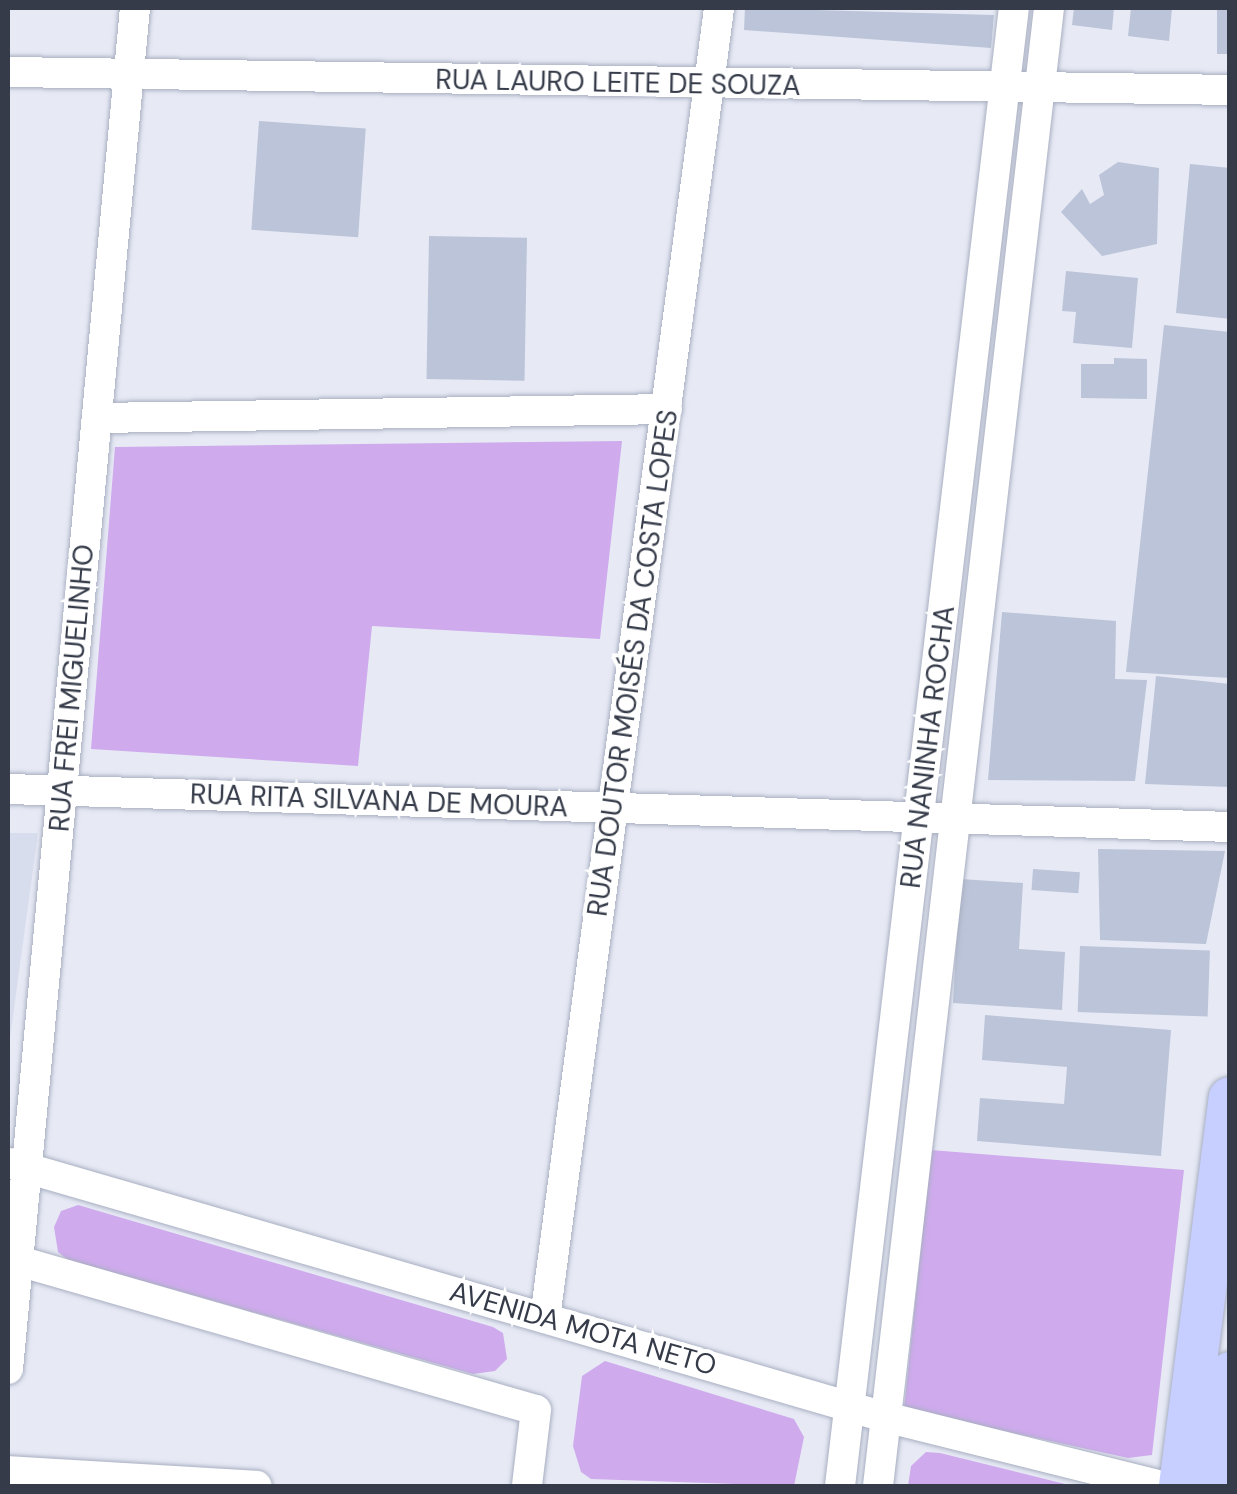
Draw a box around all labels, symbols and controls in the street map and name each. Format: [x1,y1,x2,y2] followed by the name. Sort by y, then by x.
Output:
[435,63,801,103] street label: RUA LAURO LEITE DE SOUZA
[581,408,685,918] street label: RUA DOUTOR MOISÉS DA COSTA LOPES
[43,543,101,833] street label: RUA FREI MIGUELINHO
[894,604,962,890] street label: RUA NANINHA ROCHA
[189,778,569,824] street label: RUA RITA SILVANA DE MOURA
[446,1275,720,1383] street label: AVENIDA MOTA NETO

